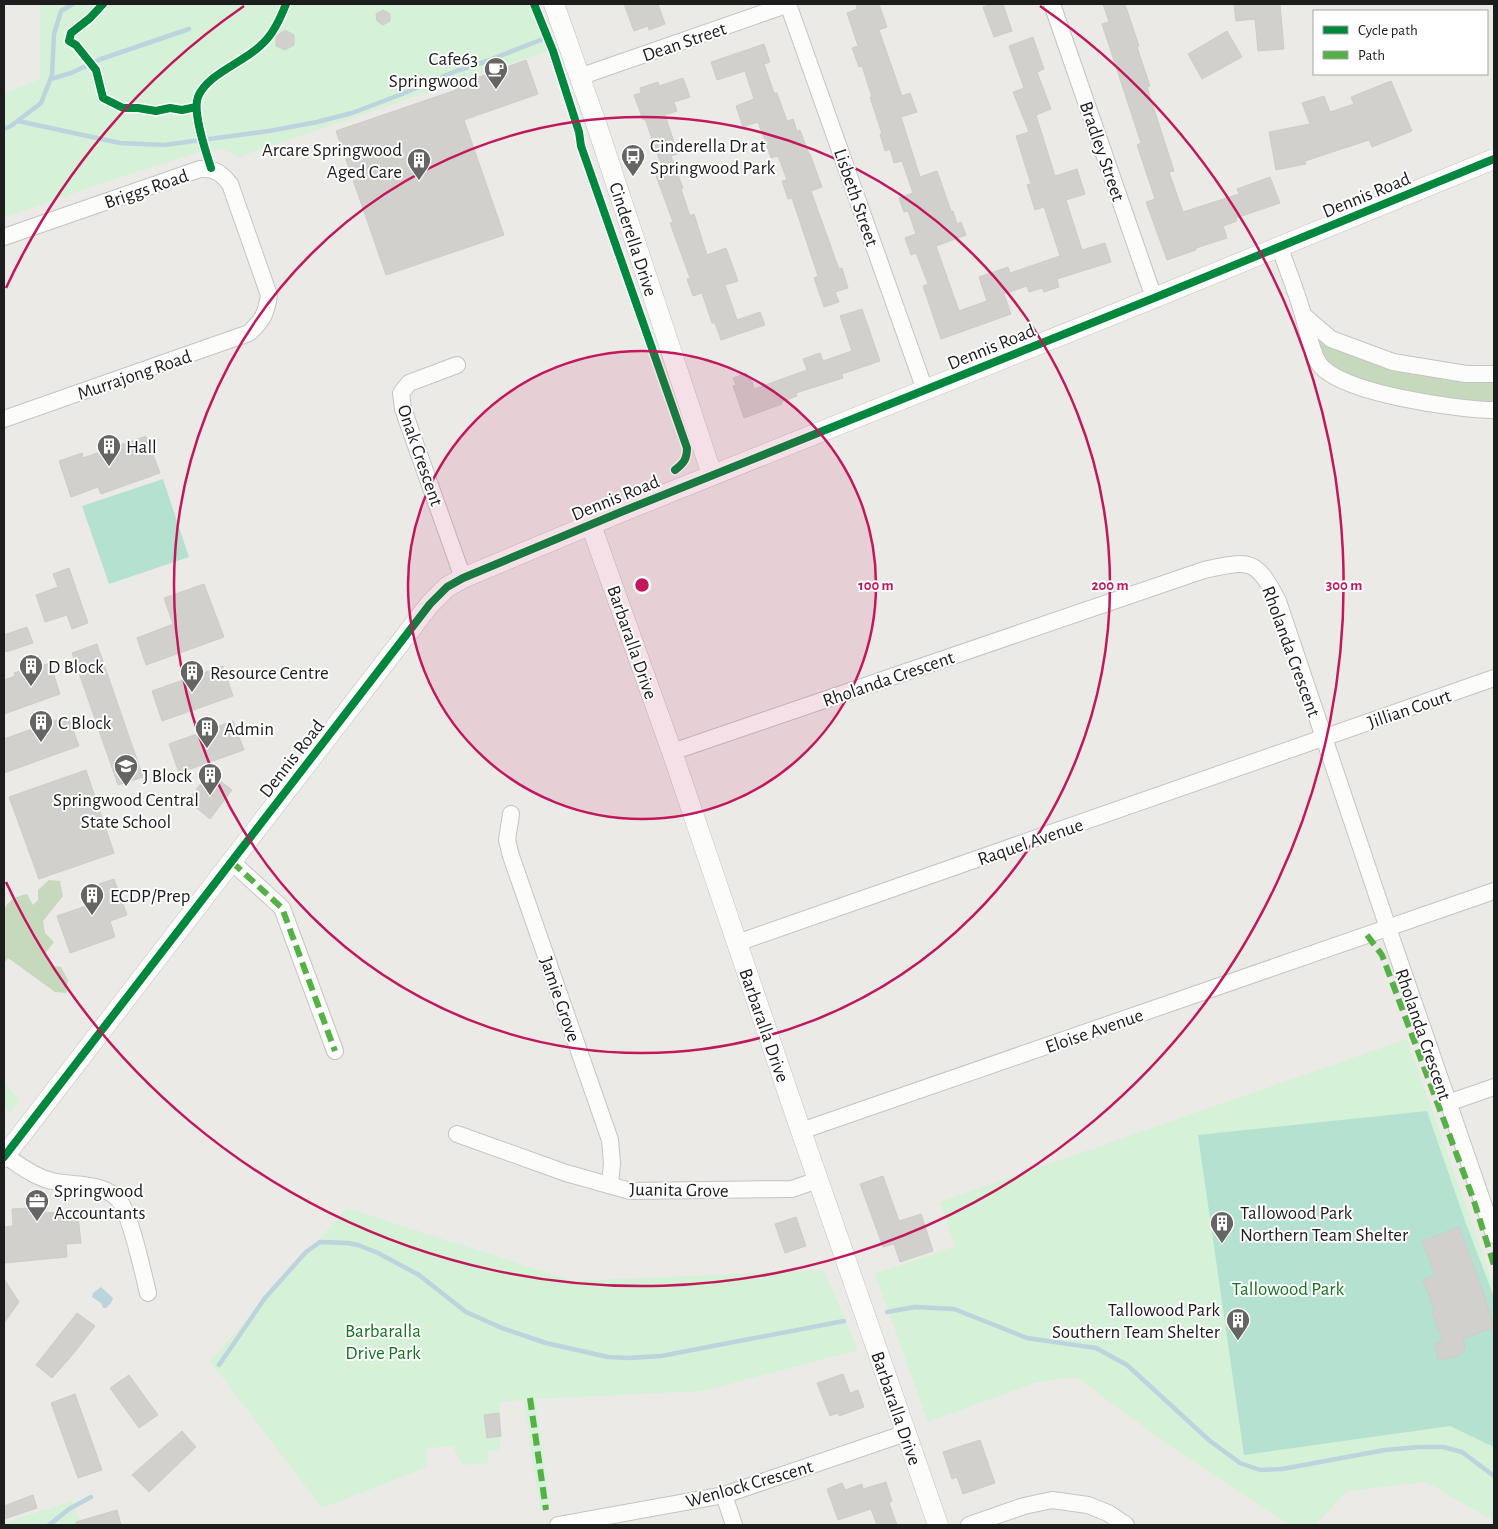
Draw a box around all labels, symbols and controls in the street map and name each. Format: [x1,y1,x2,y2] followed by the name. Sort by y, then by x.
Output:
[1313,10,1488,75] legend
[640,19,729,66] street label: Dean Street
[1358,23,1418,38] text: Cycle path
[1358,48,1385,63] text: Path
[389,50,478,91] place label: Cafe63 Springwood
[483,56,509,90] cafe icon: Cafe63 Springwood
[1076,99,1127,204] street label: Bradley Street
[650,137,776,178] place label: Cinderella Dr at Springwood Park
[262,141,402,182] place label: Arcare Springwood Aged Care
[620,143,646,177] bus stop icon: Cinderella Dr at Springwood Park
[830,146,881,249] street label: Lisbeth Street
[406,147,432,181] building icon: Arcare Springwood Aged Care
[102,166,191,213] street label: Briggs Road
[1320,169,1413,222] street label: Dennis Road
[605,180,660,299] street label: Cinderella Drive
[945,321,1038,374] street label: Dennis Road
[75,347,194,404] street label: Murrajong Road
[393,402,446,509] street label: Onak Crescent
[96,433,122,467] building icon: Hall
[126,438,157,457] place label: Hall
[569,472,662,525] street label: Dennis Road
[633,576,651,594] centre of rings
[858,578,894,593] text: 100 m
[1091,578,1129,593] text: 200 m
[1326,578,1362,593] text: 300 m
[603,583,660,702] street label: Barbaralla Drive
[1258,584,1323,719] street label: Rholanda Crescent
[820,648,957,711] street label: Rholanda Crescent
[18,653,44,687] building icon: D Block
[48,658,104,677] place label: D Block
[179,659,205,693] building icon: Resource Centre
[210,664,329,683] place label: Resource Centre
[1365,686,1453,732] street label: Jillian Court
[28,709,54,743] building icon: C Block
[58,714,112,733] place label: C Block
[194,715,220,749] building icon: Admin
[256,716,328,801] street label: Dennis Road
[224,720,274,739] place label: Admin
[113,753,139,787] school or university icon: Springwood Central State School
[197,762,223,796] building icon: J Block
[143,767,192,786] place label: J Block
[53,791,199,832] place label: Springwood Central State School
[975,815,1086,869] street label: Raquel Avenue
[79,882,105,916] building icon: ECDP/Prep
[110,887,191,906] place label: ECDP/Prep
[536,955,583,1044] street label: Jamie Grove
[735,966,792,1085] street label: Barbaralla Drive
[1391,966,1454,1103] street label: Rholanda Crescent
[1043,1006,1146,1057] street label: Eloise Avenue
[629,1180,729,1201] street label: Juanita Grove
[54,1182,145,1223] place label: Springwood Accountants
[24,1188,50,1222] office icon: Springwood Accountants
[1240,1204,1408,1245] place label: Tallowood Park Northern Team Shelter
[1209,1210,1235,1244] building icon: Tallowood Park Northern Team Shelter
[1232,1280,1344,1299] park label: Tallowood Park
[1052,1301,1220,1342] place label: Tallowood Park Southern Team Shelter
[1225,1307,1251,1341] building icon: Tallowood Park Southern Team Shelter
[345,1322,421,1363] park label: Barbaralla Drive Park
[867,1349,924,1468] street label: Barbaralla Drive
[684,1457,815,1512] street label: Wenlock Crescent

